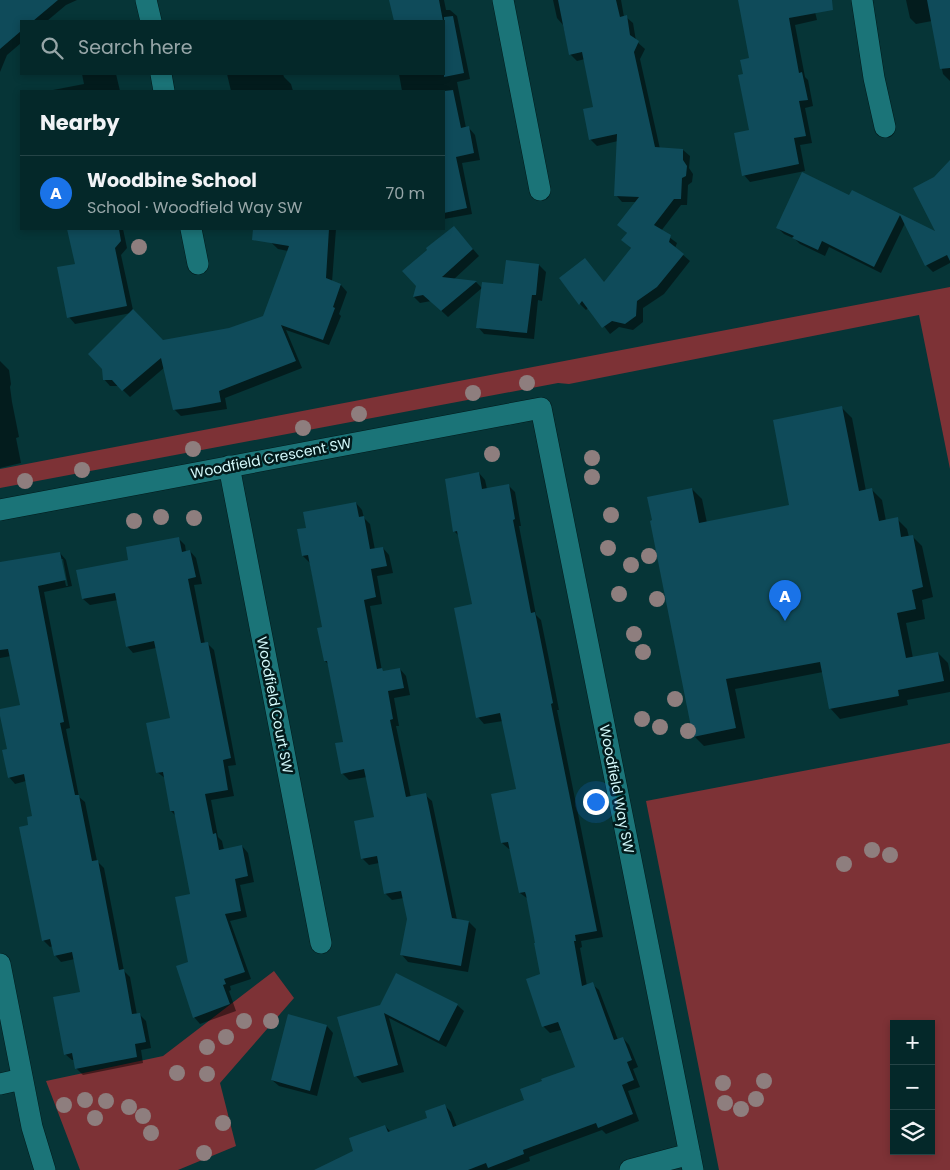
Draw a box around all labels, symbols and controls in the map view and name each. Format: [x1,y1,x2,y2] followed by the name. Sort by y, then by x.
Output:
[20,20,445,75] search box
[38,34,66,62] icon: search
[78,34,192,61] text: Search here
[40,108,120,137] text: Nearby
[87,167,257,194] text: Woodbine School
[50,182,62,205] text: A
[385,182,425,205] text: 70 m
[87,196,302,219] text: School · Woodfield Way SW
[189,433,353,483] street label: Woodfield Crescent SW
[769,580,801,621] pin: A
[252,635,298,776] street label: Woodfield Court SW
[595,723,639,856] street label: Woodfield Way SW
[583,789,609,815] your location
[890,1020,935,1155] map controls
[890,1020,935,1065] button: +
[890,1065,935,1110] button: −
[890,1110,935,1155] button: layers

